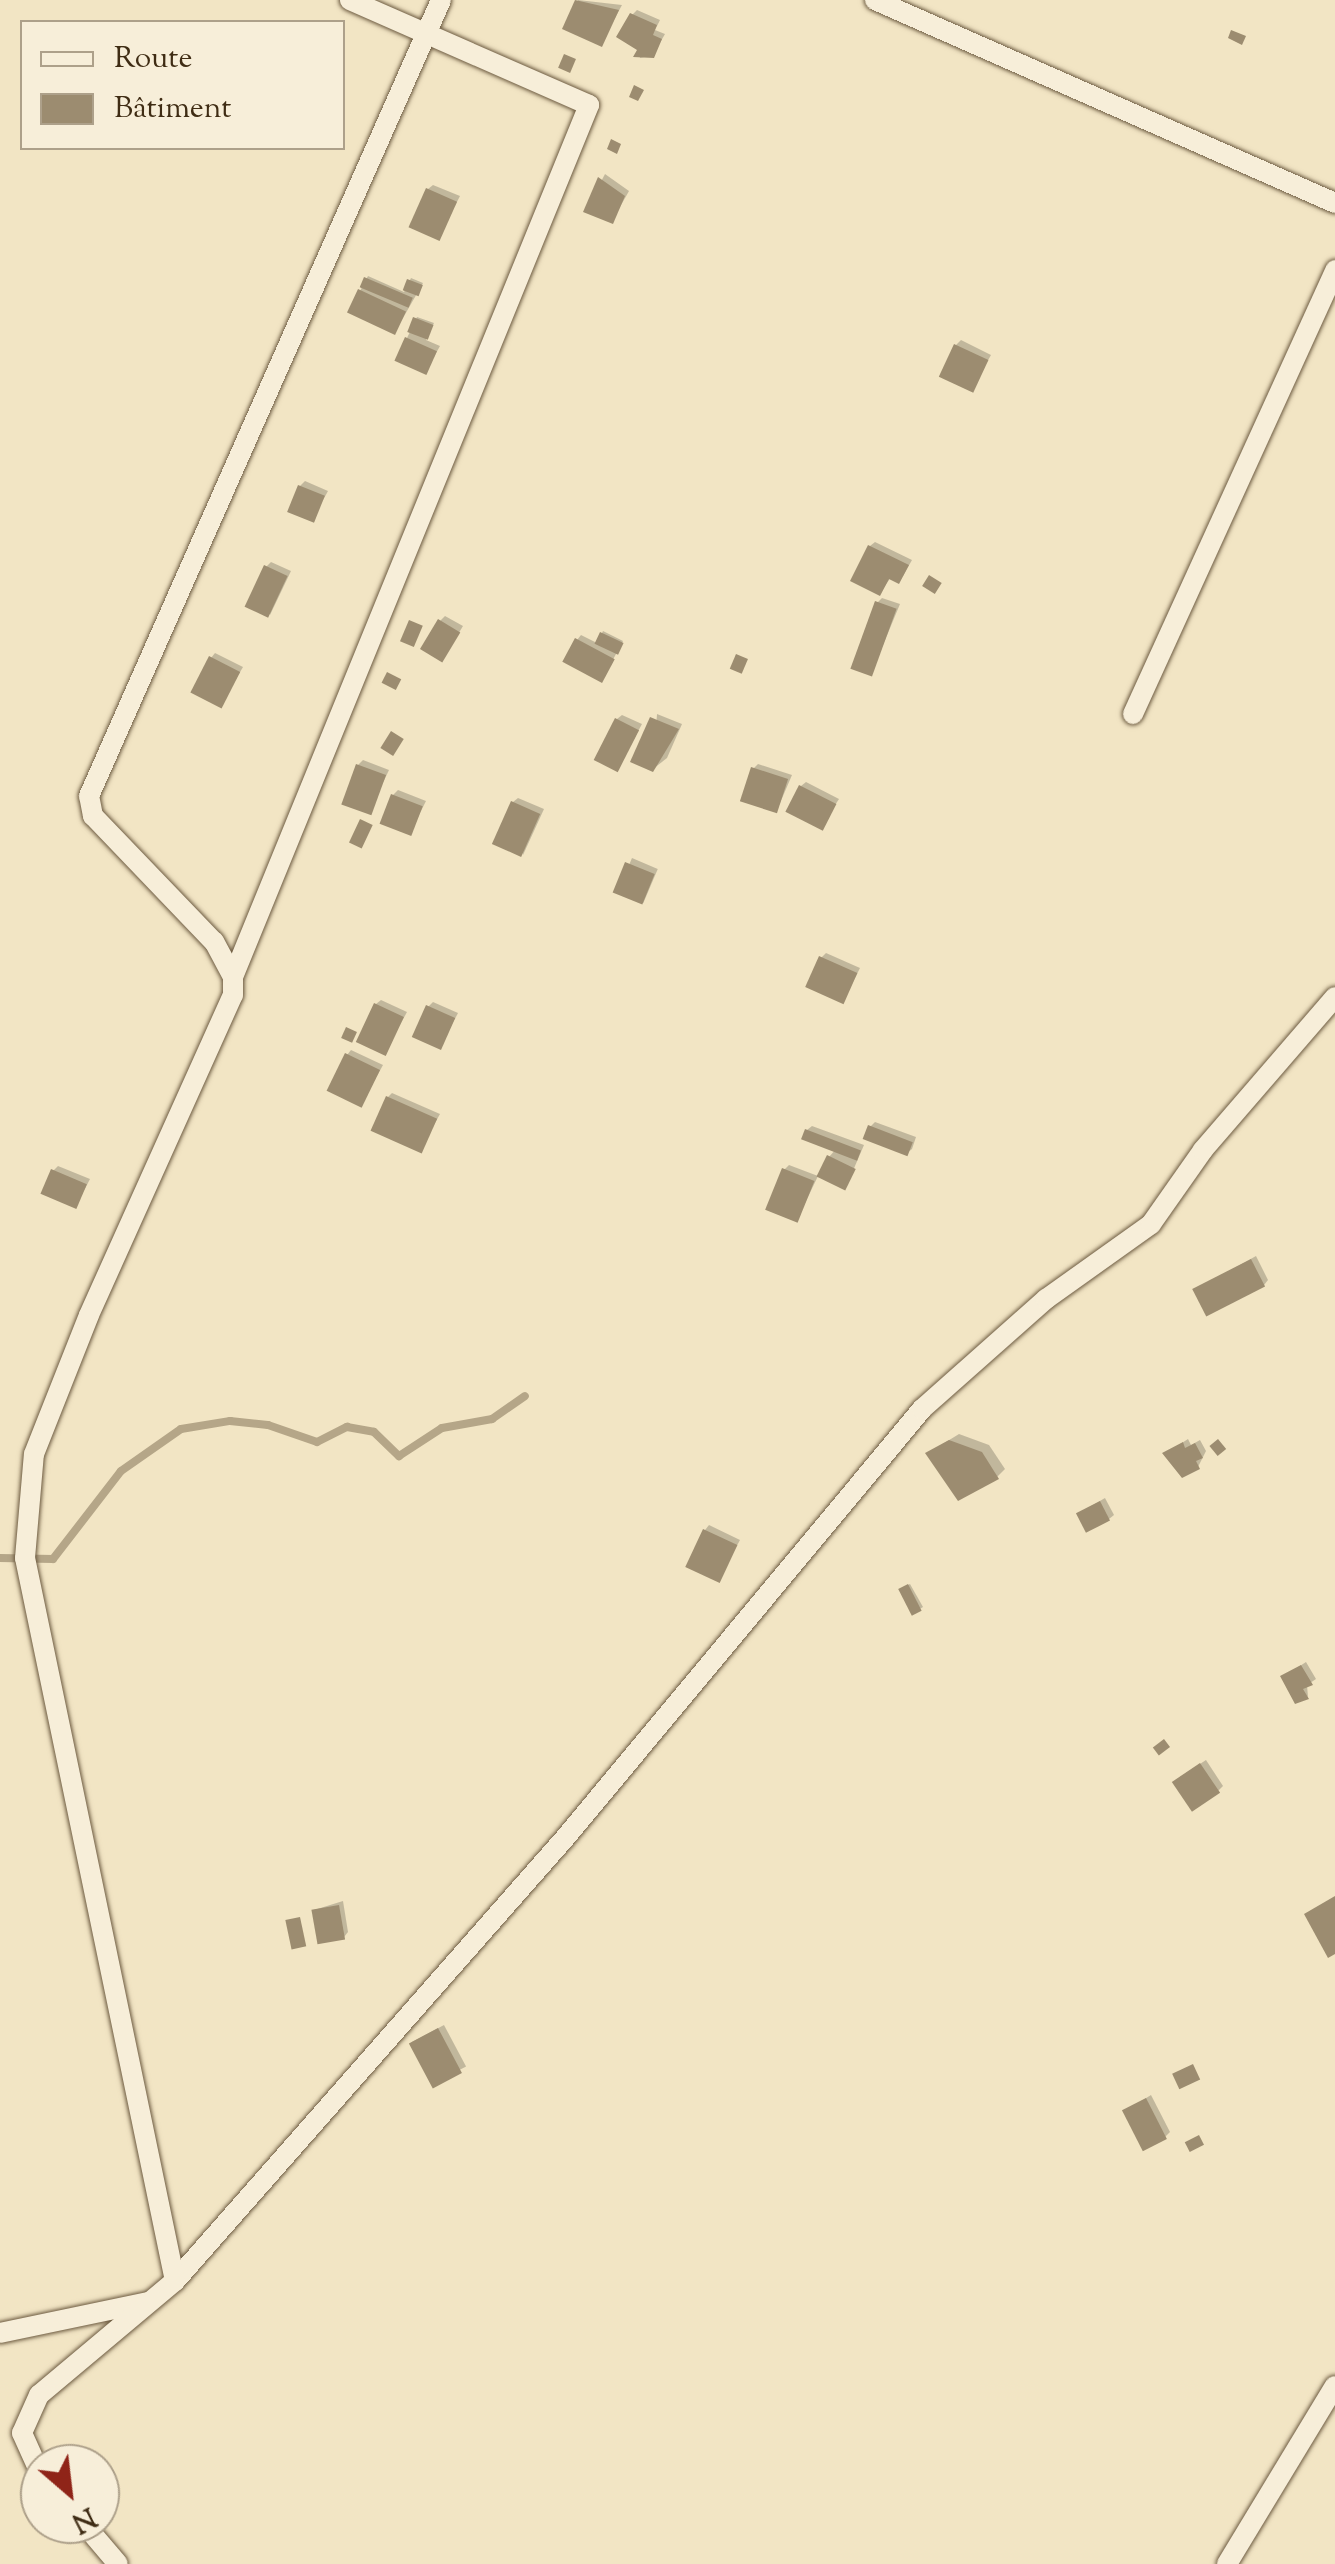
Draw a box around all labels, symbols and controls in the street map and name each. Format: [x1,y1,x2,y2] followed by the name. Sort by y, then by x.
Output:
[20,20,345,150] legend
[114,38,193,81] text: Route
[114,88,231,131] text: Bâtiment
[20,2444,120,2544] north arrow
[64,2496,102,2542] text: N

